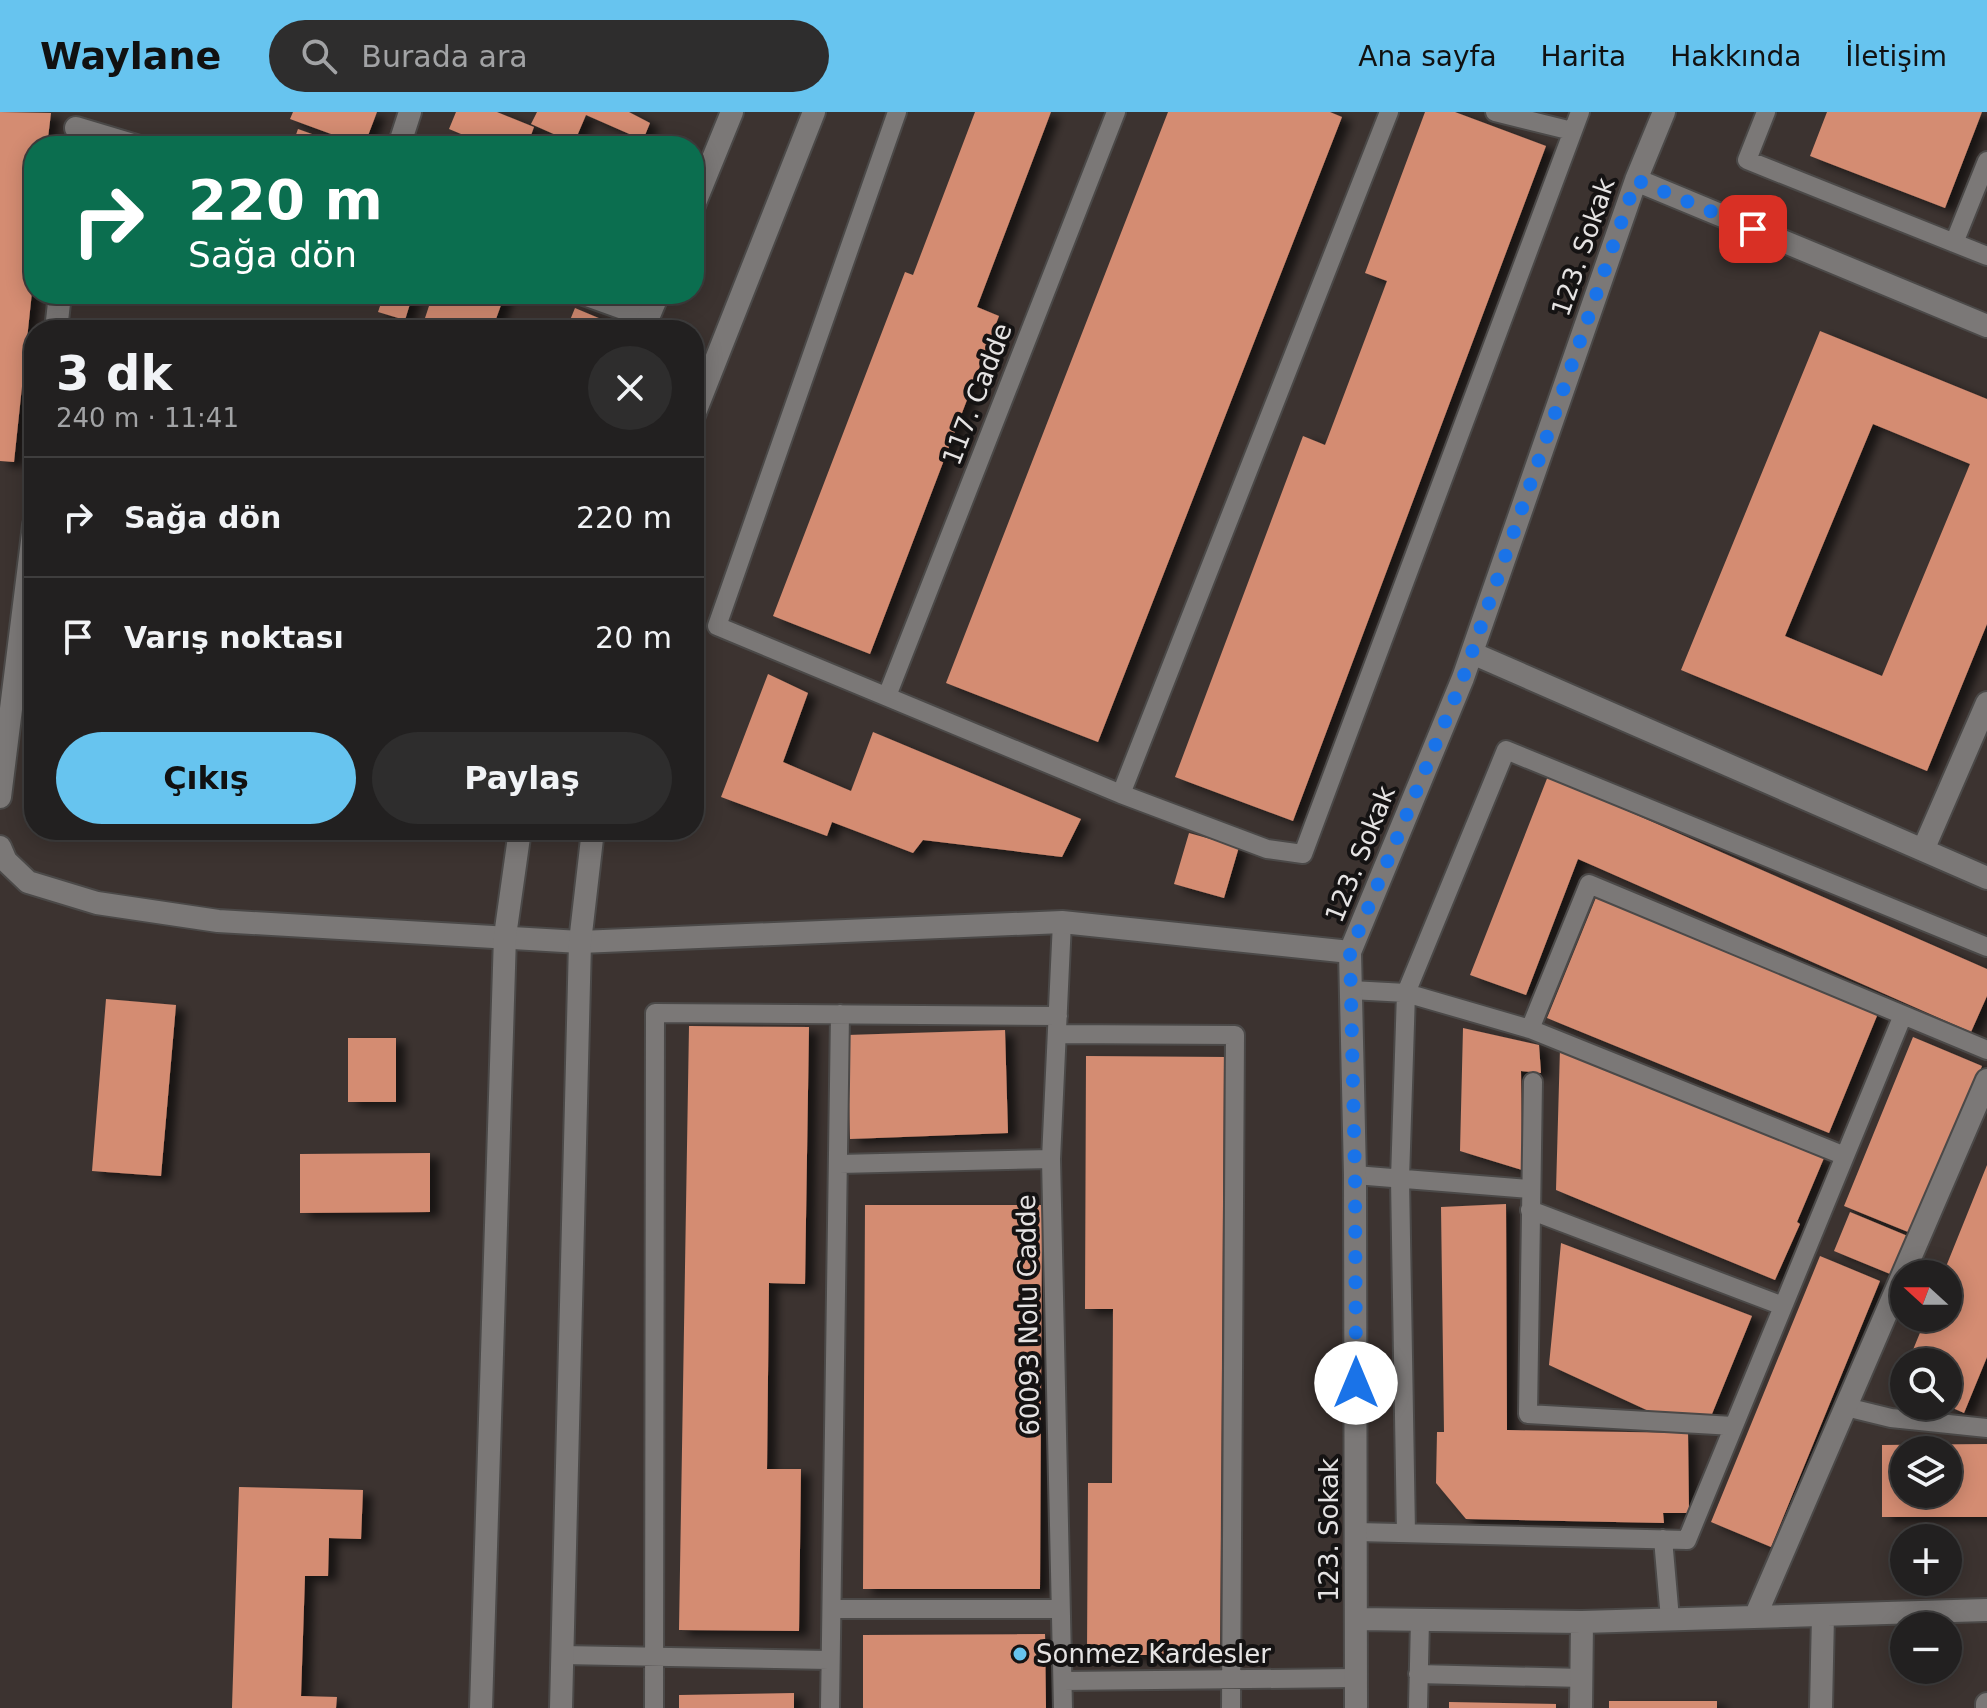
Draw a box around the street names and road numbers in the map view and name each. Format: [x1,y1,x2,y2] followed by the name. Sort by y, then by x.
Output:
[1545,174,1621,320] street label: 123. Sokak
[936,319,1018,469] street label: 117. Cadde
[1319,782,1401,926] street label: 123. Sokak
[1011,1194,1045,1436] street label: 60093 Nolu Cadde
[1314,1458,1344,1602] street label: 123. Sokak

